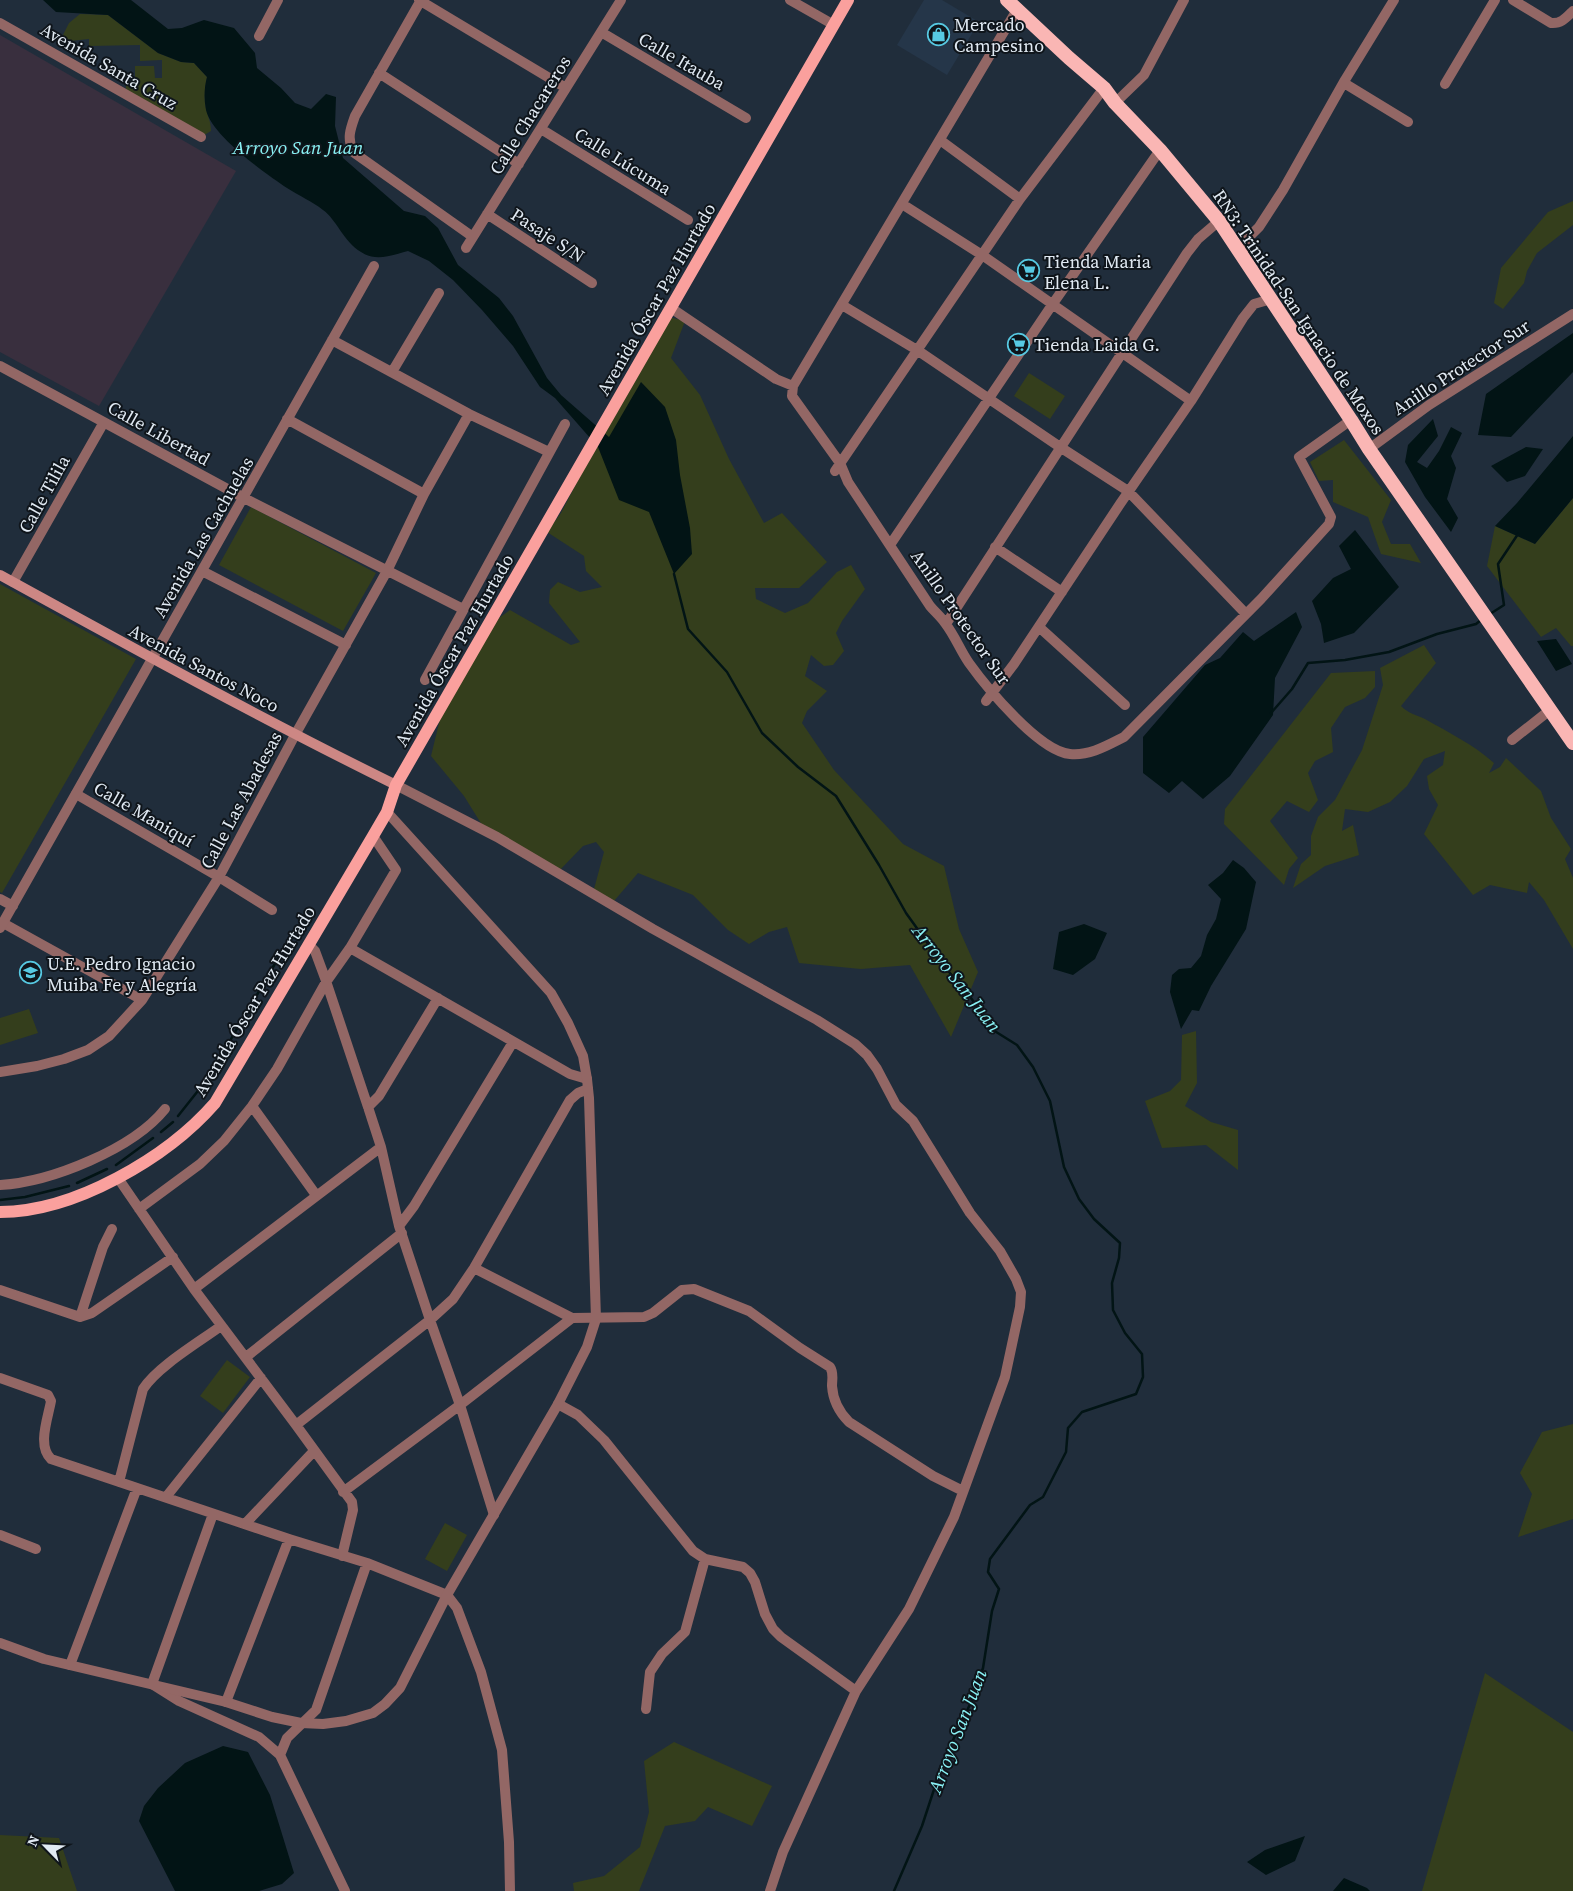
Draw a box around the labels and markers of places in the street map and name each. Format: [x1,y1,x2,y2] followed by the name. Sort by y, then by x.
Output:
[954,12,1044,58] place label: Mercado Campesino
[926,22,950,46] shop icon: Mercado Campesino
[1044,249,1152,295] place label: Tienda Maria Elena L.
[1016,259,1040,283] supermarket icon: Tienda Maria Elena L.
[1006,332,1030,356] supermarket icon: Tienda Laida G.
[1034,332,1160,357] place label: Tienda Laida G.
[47,951,198,997] place label: U.E. Pedro Ignacio Muiba Fe y Alegría
[19,961,43,985] school or university icon: U.E. Pedro Ignacio Muiba Fe y Alegría

